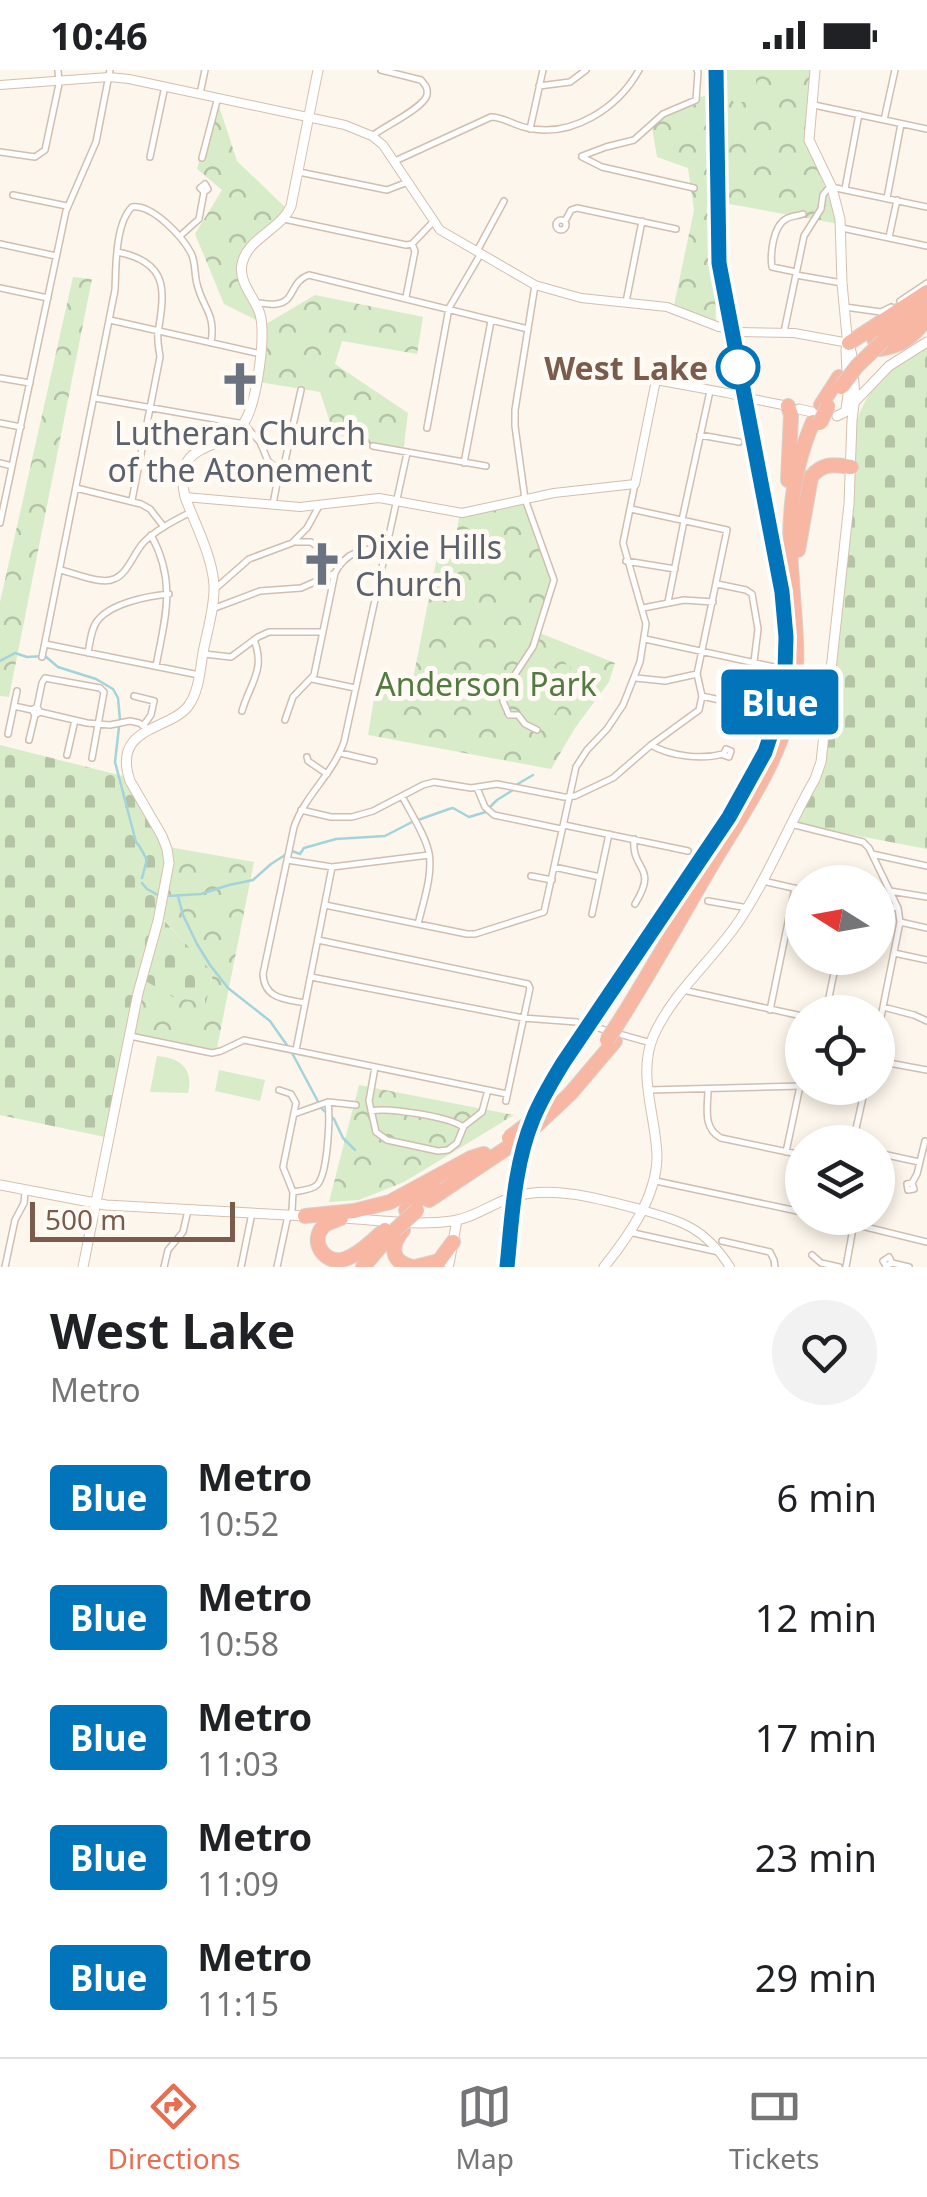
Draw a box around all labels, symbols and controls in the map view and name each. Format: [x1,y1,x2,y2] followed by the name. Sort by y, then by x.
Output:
[50,9,148,61] text: 10:46
[544,346,708,389] place label: West Lake
[717,346,759,388] marker: West Lake
[216,360,264,408] church icon: Lutheran Church of the Atonement
[108,411,372,491] place label: Lutheran Church of the Atonement
[355,525,502,605] place label: Dixie Hills Church
[298,540,346,588] church icon: Dixie Hills Church
[375,662,597,705] park label: Anderson Park
[710,670,850,734] line badge: Blue
[741,679,819,726] text: Blue
[785,865,895,975] north arrow
[785,865,895,1235] map controls
[785,995,895,1105] button: locate
[785,1125,895,1235] button: layers
[30,1197,235,1242] scale bar
[45,1200,127,1238] text: 500 m
[50,1298,296,1363] text: West Lake
[772,1300,877,1405] button: heart
[50,1368,141,1411] text: Metro
[197,1450,312,1502] text: Metro
[777,1471,877,1523] text: 6 min
[70,1474,147,1521] text: Blue
[197,1502,279,1545] text: 10:52
[197,1570,312,1622] text: Metro
[755,1591,877,1643] text: 12 min
[70,1594,147,1641] text: Blue
[197,1622,279,1665] text: 10:58
[197,1690,312,1742] text: Metro
[755,1711,877,1763] text: 17 min
[70,1714,147,1761] text: Blue
[197,1742,279,1785] text: 11:03
[197,1810,312,1862] text: Metro
[755,1831,877,1883] text: 23 min
[70,1834,147,1881] text: Blue
[197,1862,279,1905] text: 11:09
[197,1930,312,1982] text: Metro
[755,1951,877,2003] text: 29 min
[70,1954,147,2001] text: Blue
[197,1982,279,2025] text: 11:15
[108,2079,240,2177] tab: Directions
[456,2079,514,2177] tab: Map
[729,2079,819,2177] tab: Tickets

